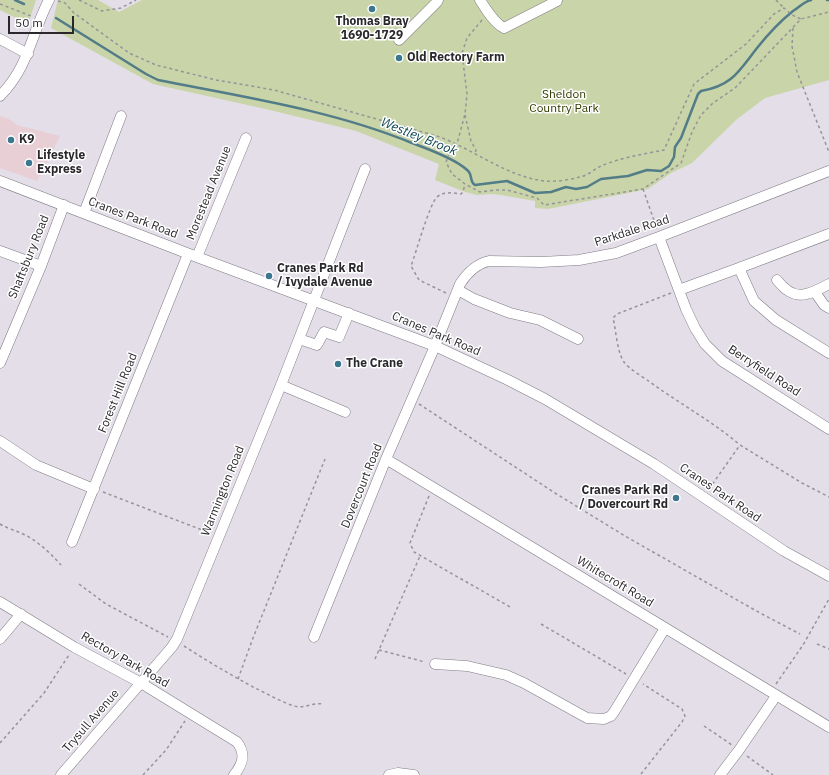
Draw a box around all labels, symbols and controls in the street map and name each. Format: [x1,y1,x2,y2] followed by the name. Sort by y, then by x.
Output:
[367,4,377,14] marker: Thomas Bray 1690-1729
[10,8,76,34] scale bar
[15,15,43,30] text: 50 m
[335,15,409,43] place label: Thomas Bray 1690-1729
[407,51,505,65] place label: Old Rectory Farm
[394,53,404,63] marker: Old Rectory Farm
[529,88,599,116] park label: Sheldon Country Park
[379,115,459,159] water label: Westley Brook
[19,133,35,147] place label: K9
[6,135,16,145] marker: K9
[184,144,234,242] street label: Morestead Avenue
[37,149,85,177] place label: Lifestyle Express
[24,158,34,168] marker: Lifestyle Express
[86,194,180,242] street label: Cranes Park Road
[593,212,671,250] street label: Parkdale Road
[6,213,52,301] street label: Shaftsbury Road
[277,262,373,290] place label: Cranes Park Rd / Ivydale Avenue
[264,271,274,281] marker: Cranes Park Rd / Ivydale Avenue
[389,309,483,359] street label: Cranes Park Road
[725,342,803,400] street label: Berryfield Road
[95,351,141,435] street label: Forest Hill Road
[346,357,403,371] place label: The Crane
[333,359,343,369] marker: The Crane
[338,442,386,530] street label: Dovercourt Road
[198,444,248,538] street label: Warmington Road
[677,460,763,526] street label: Cranes Park Road
[579,484,668,512] place label: Cranes Park Rd / Dovercourt Rd
[671,493,681,503] marker: Cranes Park Rd / Dovercourt Rd
[574,553,656,611] street label: Whitecroft Road
[79,629,171,691] street label: Rectory Park Road
[60,687,122,755] street label: Trysull Avenue

